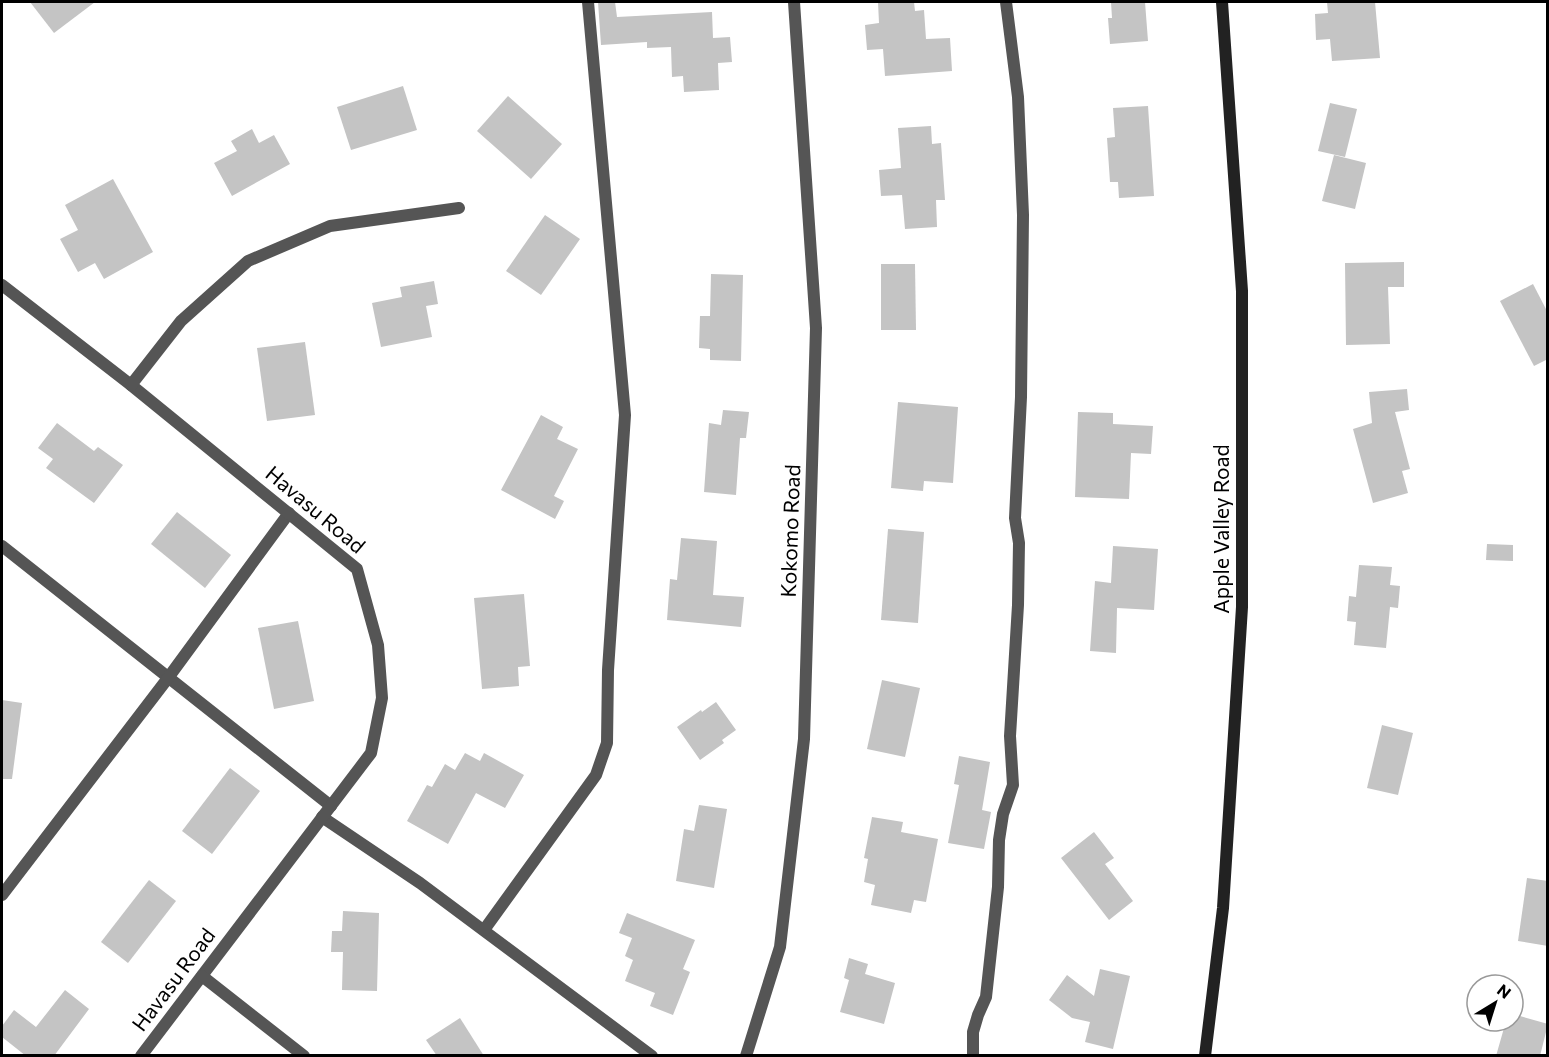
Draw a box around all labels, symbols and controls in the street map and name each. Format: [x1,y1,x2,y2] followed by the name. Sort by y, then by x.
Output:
[1208,444,1233,614] street label: Apple Valley Road
[261,460,371,558] street label: Havasu Road
[775,464,804,598] street label: Kokomo Road
[126,923,220,1035] street label: Havasu Road
[1465,973,1525,1033] north arrow
[1494,980,1515,1002] text: N

